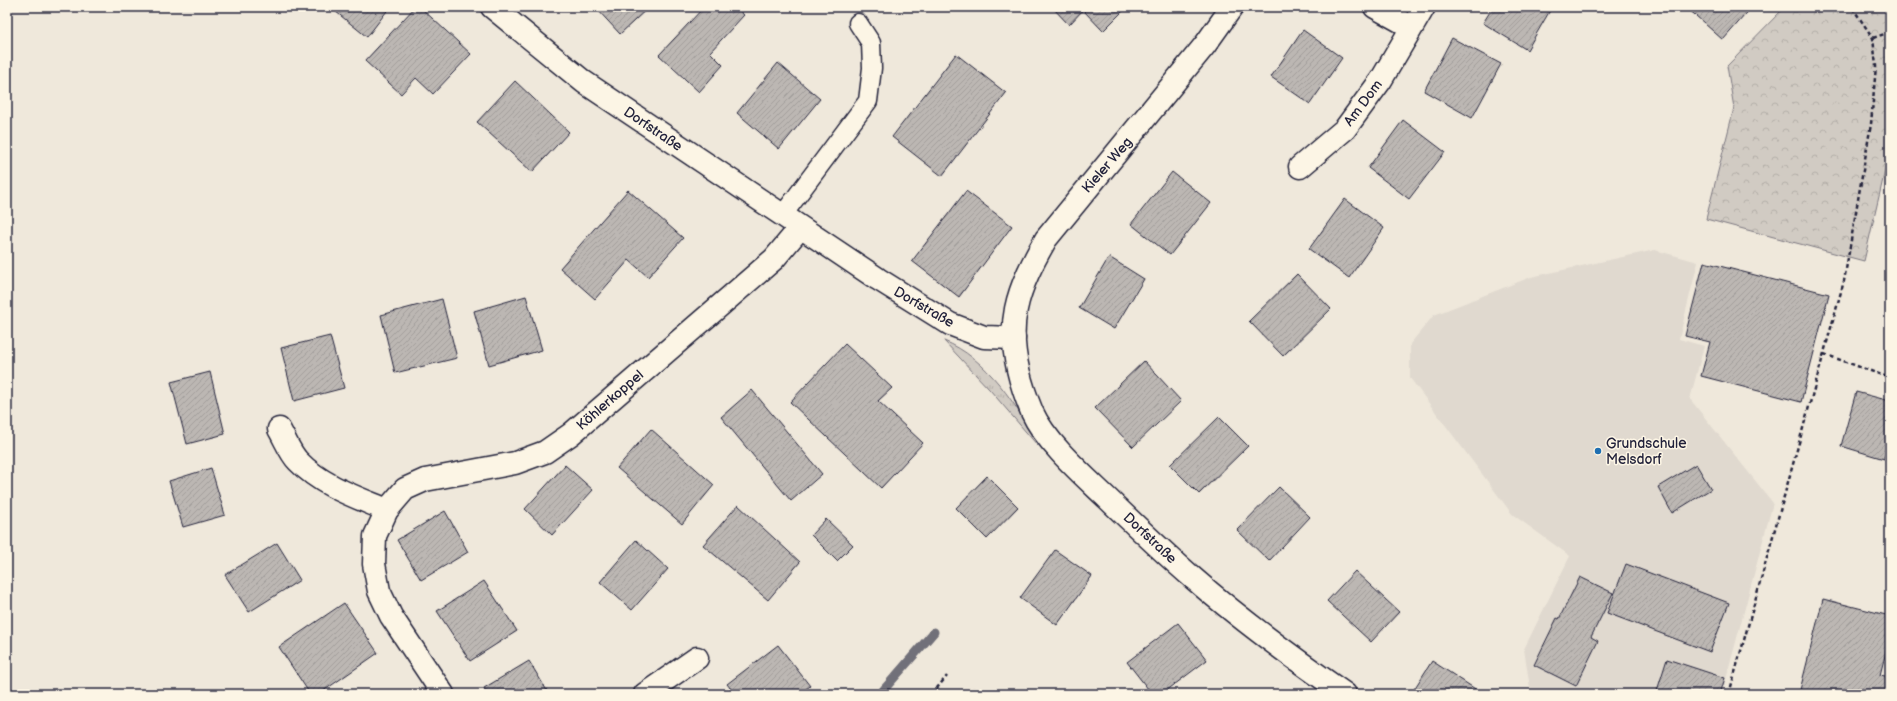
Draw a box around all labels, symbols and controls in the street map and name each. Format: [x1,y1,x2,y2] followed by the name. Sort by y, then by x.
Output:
[1340,77,1386,129] street label: Am Dom
[620,103,686,155] street label: Dorfstraße
[1078,134,1136,196] street label: Kieler Weg
[891,283,957,331] street label: Dorfstraße
[573,366,647,434] street label: Köhlerkoppel
[1606,435,1686,468] place label: Grundschule Melsdorf
[1593,446,1603,456] marker: Grundschule Melsdorf
[1120,509,1180,567] street label: Dorfstraße

